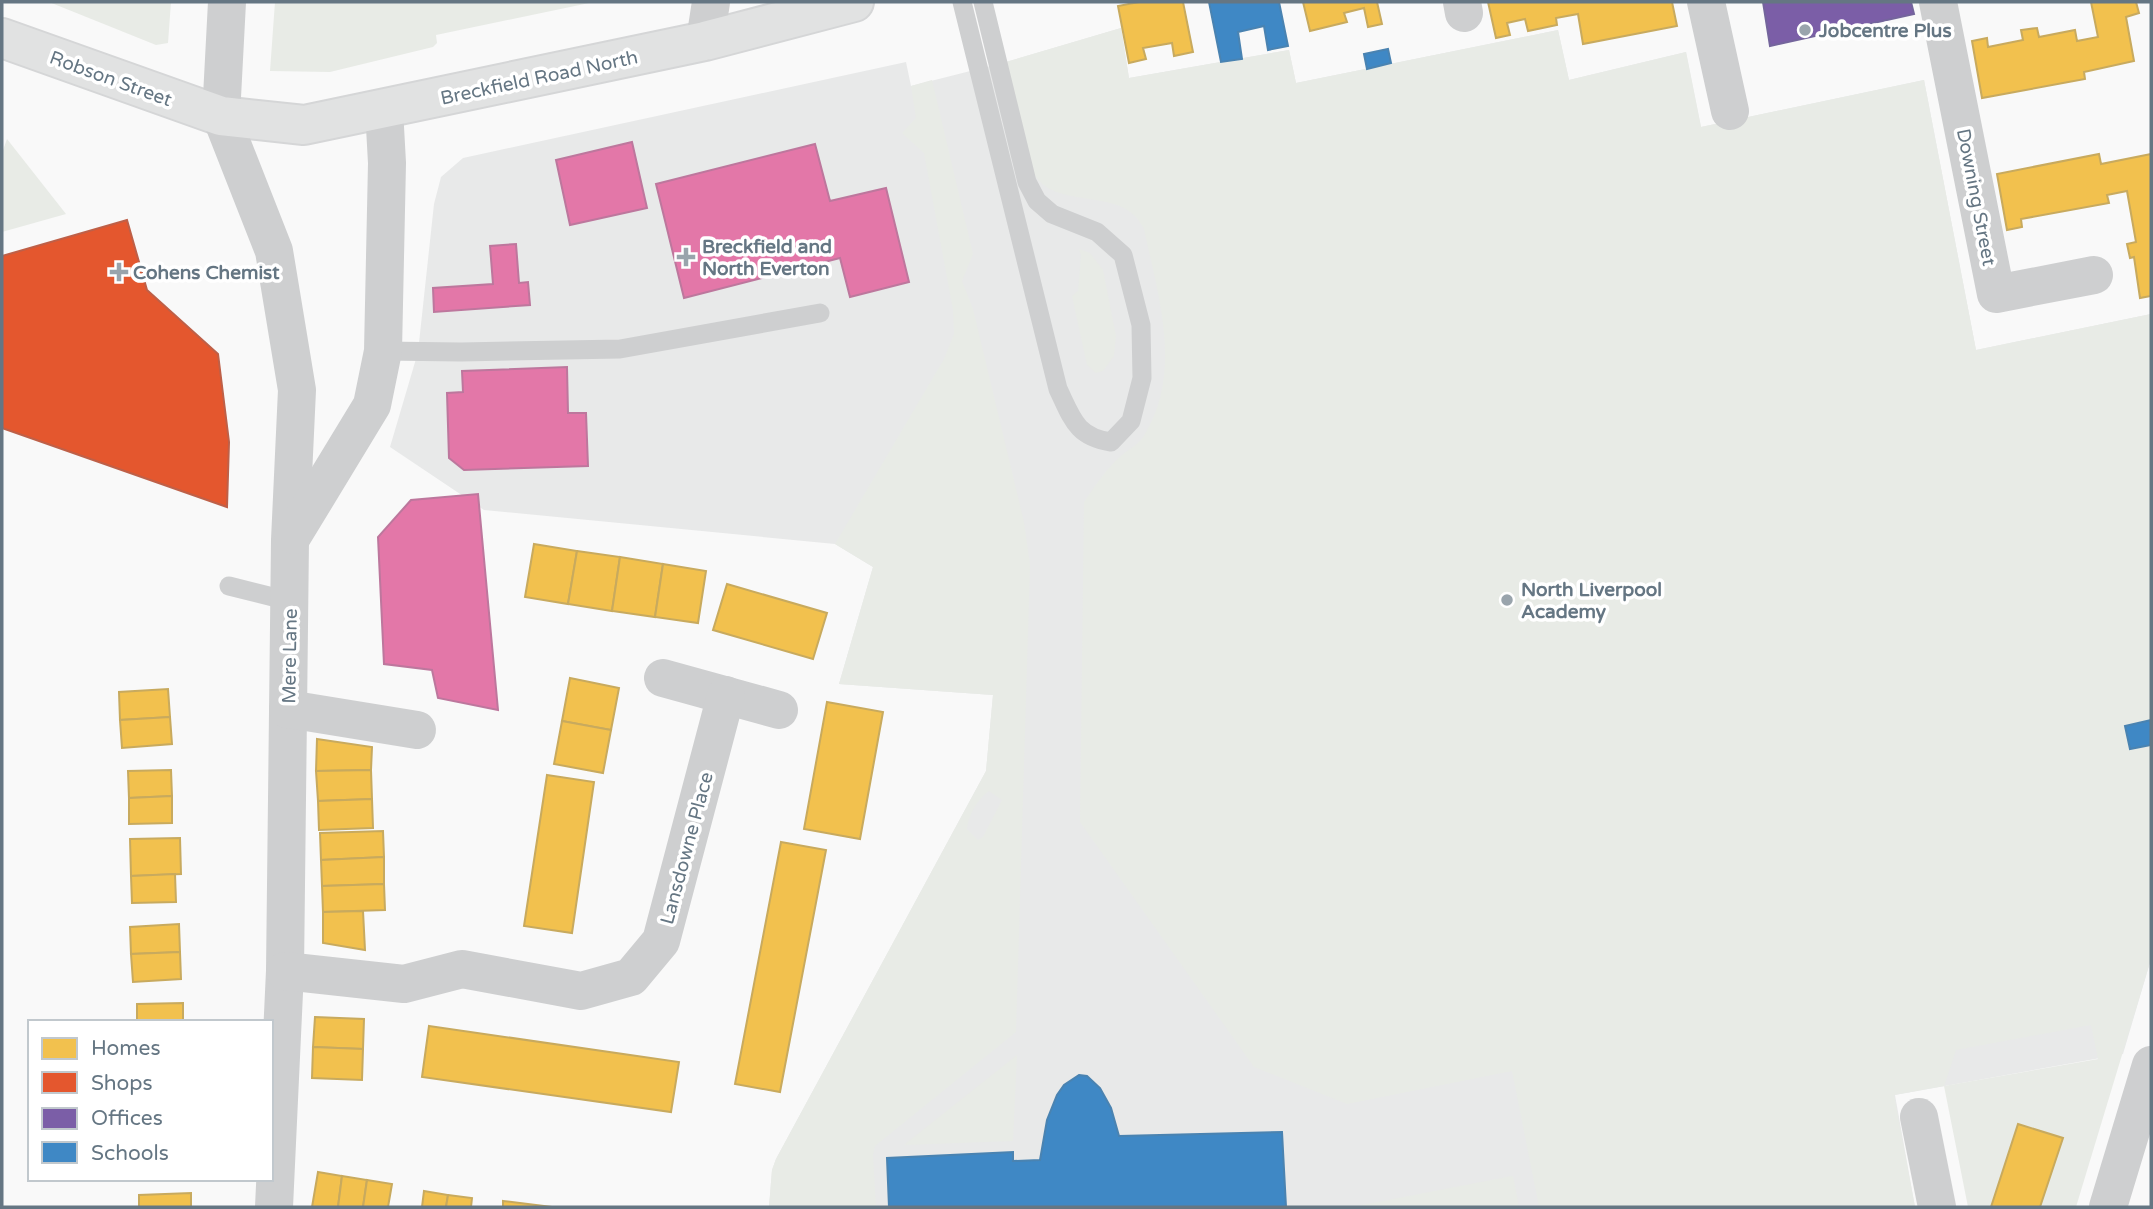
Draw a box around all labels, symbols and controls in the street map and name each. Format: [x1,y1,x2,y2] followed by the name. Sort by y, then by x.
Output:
[1818,20,1952,42] place label: Jobcentre Plus
[1797,22,1813,38] marker: Jobcentre Plus
[439,46,640,110] street label: Breckfield Road North
[46,47,175,111] street label: Robson Street
[1952,127,2000,268] street label: Downing Street
[702,236,832,280] place label: Breckfield and North Everton
[676,247,696,267] marker: Breckfield and North Everton
[133,262,280,284] place label: Cohens Chemist
[111,264,127,280] marker: Cohens Chemist
[1521,579,1662,624] place label: North Liverpool Academy
[1499,592,1515,608] marker: North Liverpool Academy
[278,608,302,704] street label: Mere Lane
[656,770,718,927] street label: Lansdowne Place
[28,1020,273,1181] legend
[91,1036,161,1061] text: Homes
[91,1071,153,1096] text: Shops
[91,1106,163,1131] text: Offices
[91,1141,169,1166] text: Schools

